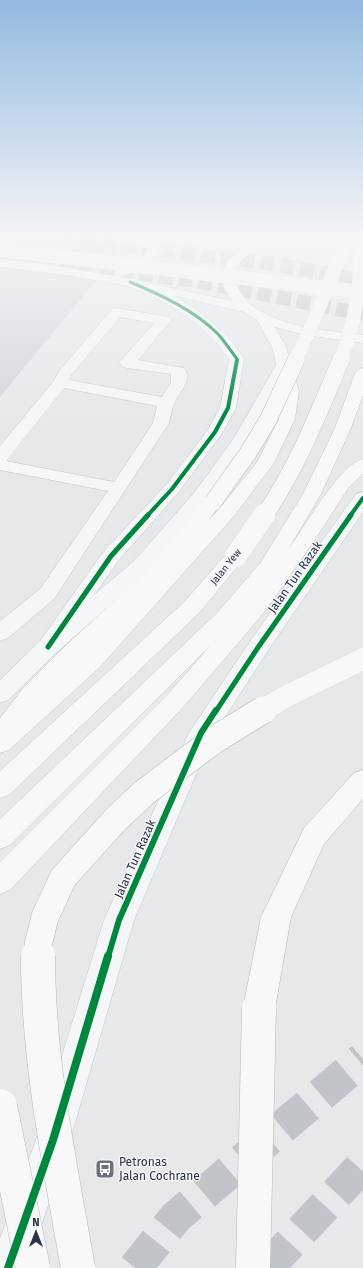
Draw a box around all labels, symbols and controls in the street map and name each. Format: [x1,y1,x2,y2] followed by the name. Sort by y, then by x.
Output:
[265,538,325,616] street label: Jalan Tun Razak
[208,547,244,587] street label: Jalan Yew
[111,817,159,900] street label: Jalan Tun Razak
[119,1155,200,1183] place label: Petronas Jalan Cochrane
[94,1158,116,1180] bus stop icon: Petronas Jalan Cochrane
[16,1212,56,1252] north arrow
[32,1216,40,1229] text: N

